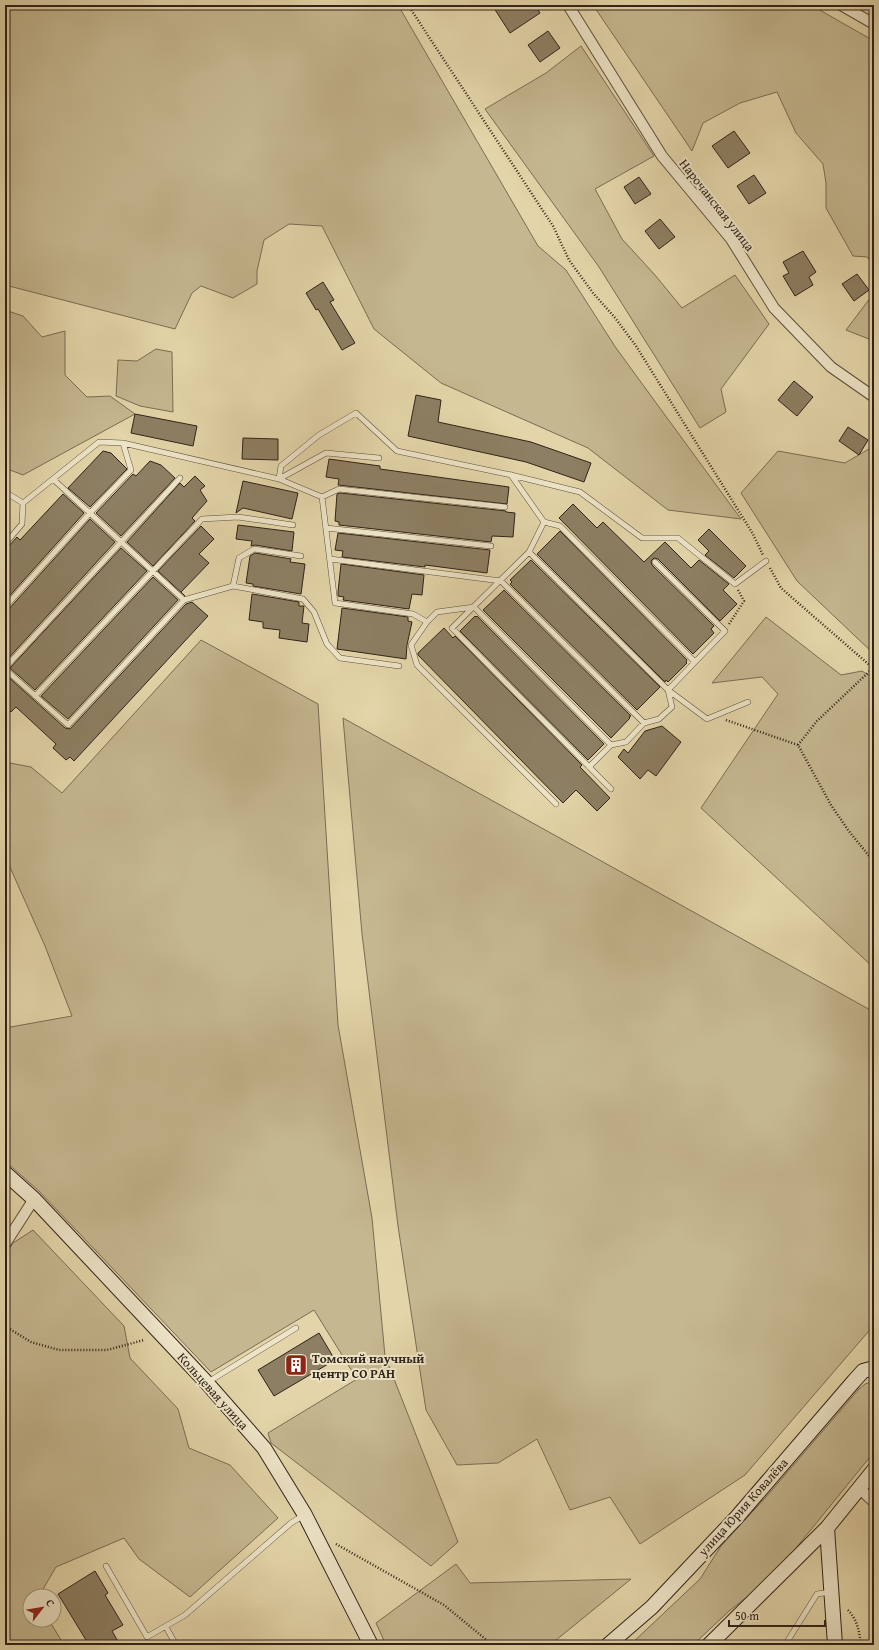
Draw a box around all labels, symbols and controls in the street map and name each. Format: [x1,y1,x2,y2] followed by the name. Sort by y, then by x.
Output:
[675,155,760,256] street label: Нарочанская улица
[173,1348,254,1435] street label: Кольцевая улица
[312,1349,424,1383] place label: Томский научный центр СО РАН
[283,1352,309,1378] building icon: Томский научный центр СО РАН
[693,1453,793,1561] street label: улица Юрия Ковалёва
[22,1588,62,1628] north arrow
[42,1596,59,1610] text: С
[729,1602,825,1628] scale bar
[735,1607,759,1624] text: 50 m

